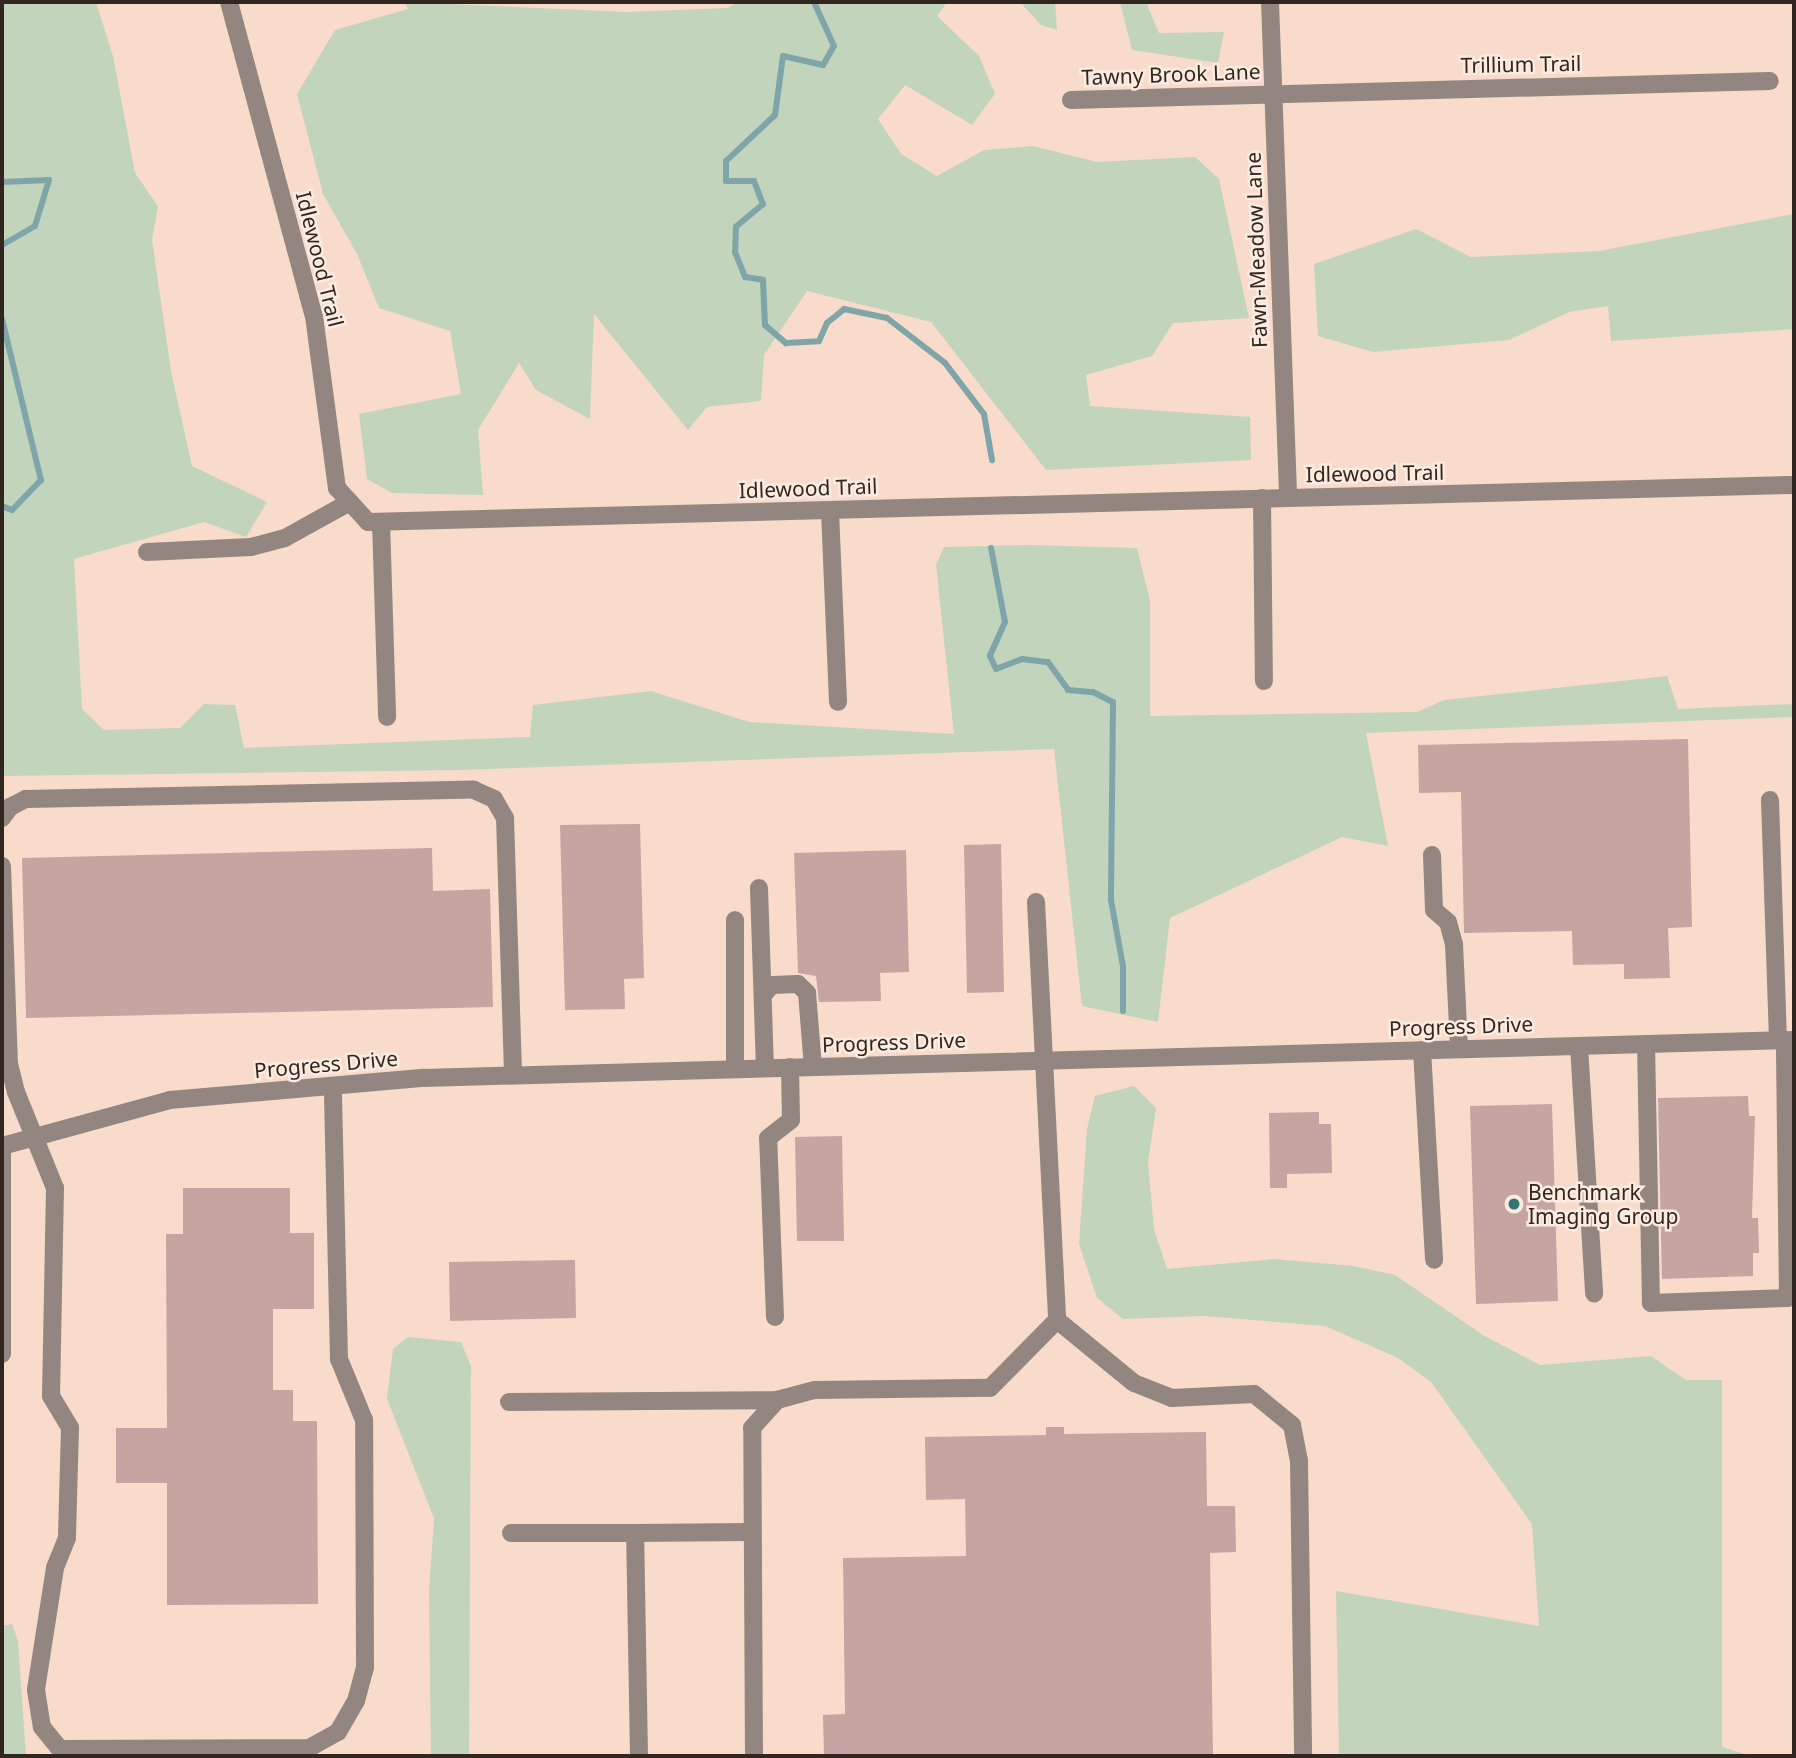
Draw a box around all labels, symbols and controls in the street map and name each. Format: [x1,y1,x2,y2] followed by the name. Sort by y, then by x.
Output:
[1461,50,1581,78] street label: Trillium Trail
[1081,58,1261,90] street label: Tawny Brook Lane
[1240,151,1272,349] street label: Fawn-Meadow Lane
[291,189,349,329] street label: Idlewood Trail
[1305,459,1445,487] street label: Idlewood Trail
[738,473,878,503] street label: Idlewood Trail
[1389,1011,1533,1041] street label: Progress Drive
[822,1027,966,1057] street label: Progress Drive
[253,1045,399,1083] street label: Progress Drive
[1528,1179,1678,1229] place label: Benchmark Imaging Group
[1506,1196,1522,1212] marker: Benchmark Imaging Group

